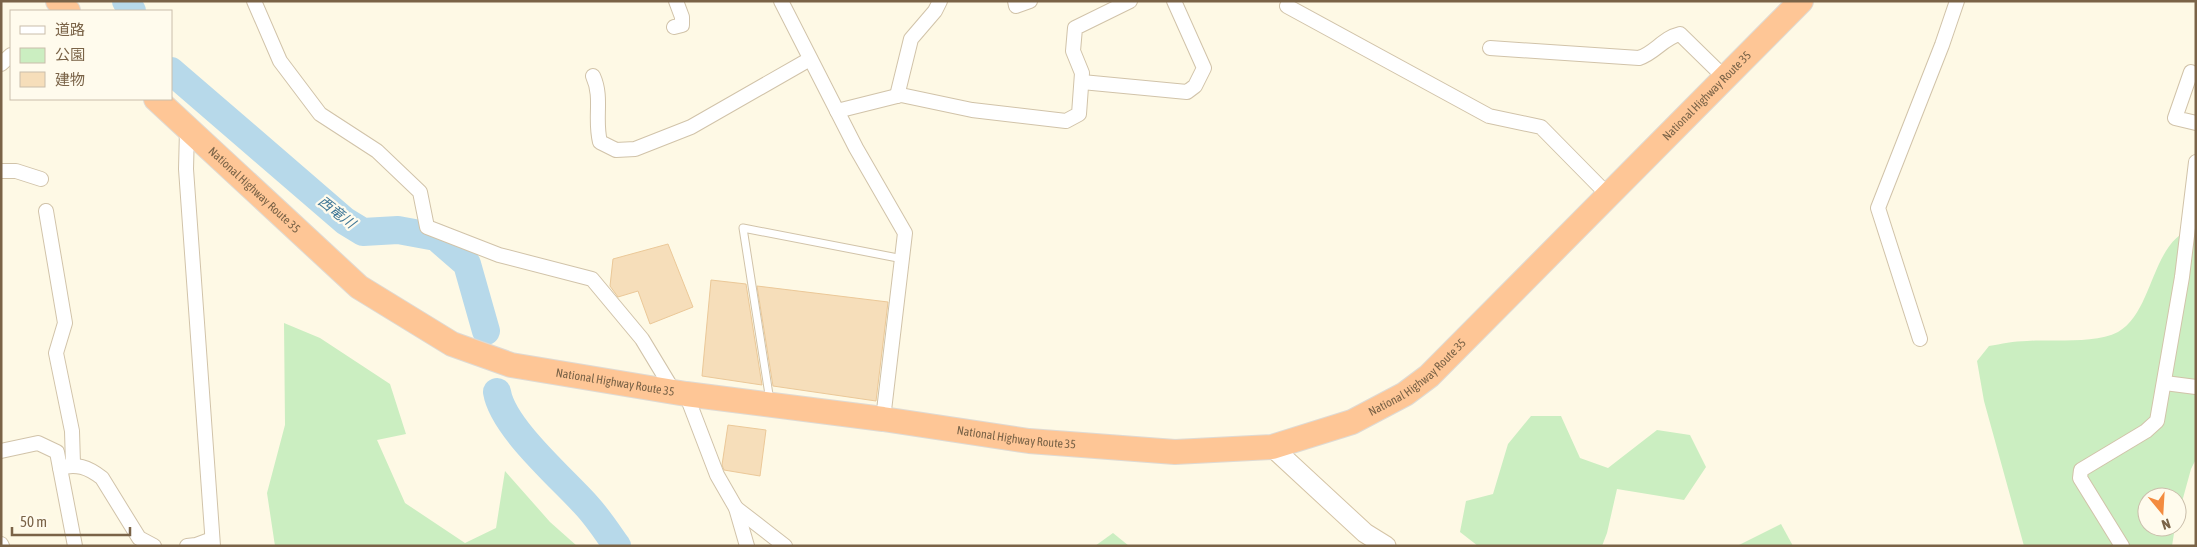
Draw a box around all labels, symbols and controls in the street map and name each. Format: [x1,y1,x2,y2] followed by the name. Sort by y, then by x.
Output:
[10,10,172,100] legend
[55,21,85,38] text: 道路
[55,46,85,63] text: 公園
[1660,48,1754,143] street label: National Highway Route 35
[55,71,85,88] text: 建物
[206,144,303,236] street label: National Highway Route 35
[316,193,360,232] water label: 西竜川
[1366,336,1469,419] street label: National Highway Route 35
[555,366,676,399] street label: National Highway Route 35
[956,423,1076,452] street label: National Highway Route 35
[2137,487,2187,537] north arrow
[12,504,130,536] scale bar
[20,513,47,530] text: 50 m
[2160,515,2172,533] text: N

